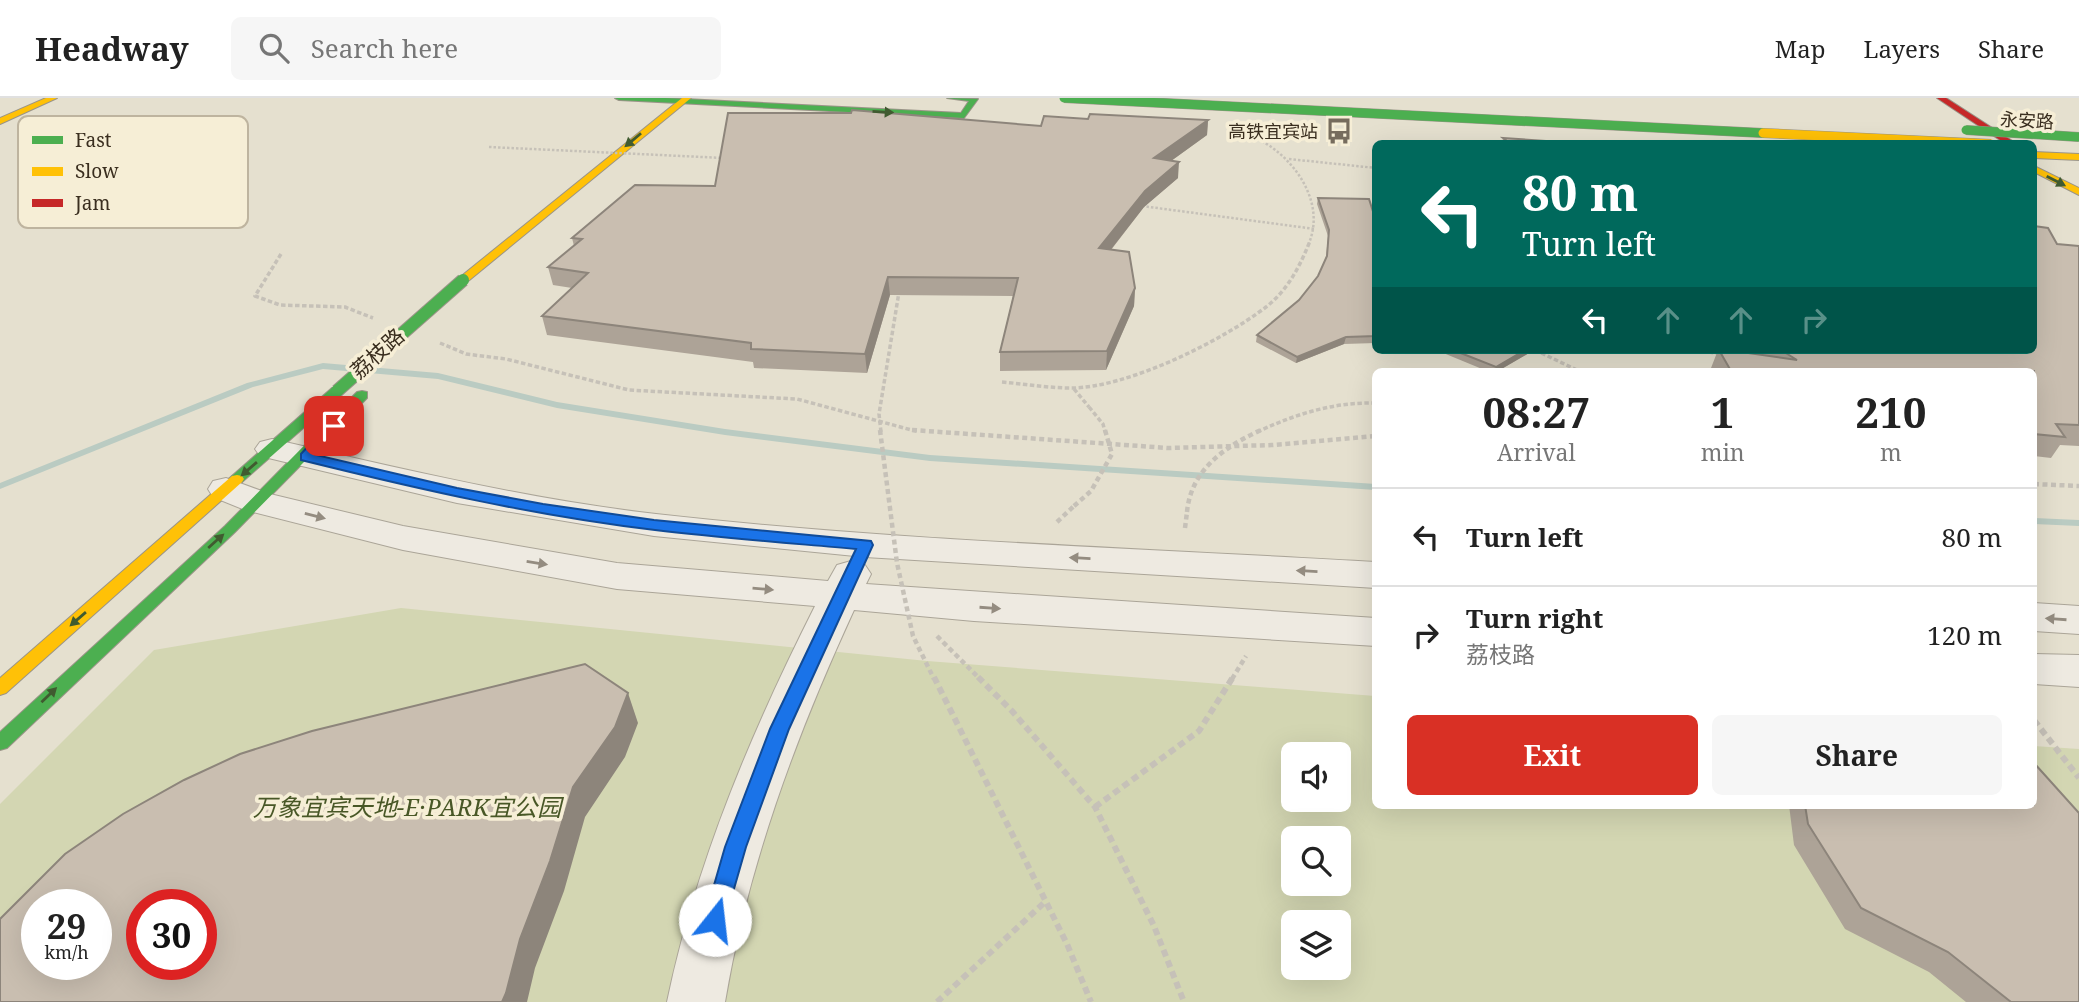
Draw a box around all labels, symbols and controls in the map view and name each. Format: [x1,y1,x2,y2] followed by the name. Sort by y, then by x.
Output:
[231,17,721,80] search box
[35,26,189,71] text: Headway
[255,29,293,67] icon: search
[311,30,458,66] text: Search here
[1775,32,1826,65] text: Map
[1864,32,1940,65] text: Layers
[1978,32,2044,65] text: Share
[872,107,894,118] one-way arrow
[1999,107,2055,133] street label: 永安路
[18,116,248,228] legend
[1324,116,1354,146] bus stop icon: 高铁宜宾站
[1228,119,1318,143] place label: 高铁宜宾站
[75,127,112,153] text: Fast
[624,132,642,148] one-way arrow
[75,158,119,184] text: Slow
[1522,159,1638,225] text: 80 m
[1407,168,1498,259] icon: left
[2046,175,2066,186] one-way arrow
[74,190,110,216] text: Jam
[1522,222,1656,265] text: Turn left
[1576,301,1614,339] icon: left
[1649,301,1687,339] icon: ahead
[1722,301,1760,339] icon: ahead
[1795,301,1833,339] icon: right
[344,322,410,384] street label: 荔枝路
[1483,383,1590,440] text: 08:27
[1711,383,1735,440] text: 1
[1855,383,1926,440] text: 210
[304,396,364,456] pin
[315,407,353,445] icon: arrive
[1497,436,1576,468] text: Arrival
[1701,436,1745,468] text: min
[1880,436,1902,468] text: m
[240,461,258,477] one-way arrow
[304,511,326,522] one-way arrow
[1407,518,1445,556] icon: left
[1466,519,1583,555] text: Turn left
[1942,519,2002,555] text: 80 m
[207,533,224,549] one-way arrow
[1069,552,1091,563] one-way arrow
[526,558,548,569] one-way arrow
[1296,566,1318,577] one-way arrow
[752,584,774,595] one-way arrow
[1466,600,1603,636] text: Turn right
[979,603,1001,614] one-way arrow
[69,611,87,627] one-way arrow
[2045,613,2067,624] one-way arrow
[1407,616,1445,654] icon: right
[1927,617,2002,653] text: 120 m
[1466,638,1535,670] text: 荔枝路
[40,688,57,704] one-way arrow
[1407,715,1698,795] button: Exit
[1712,715,2002,795] button: Share
[1281,742,1351,980] map controls
[1281,742,1351,812] button: sound
[253,790,564,823] park label: 万象宜宾天地-E·PARK宜公园
[1281,826,1351,896] button: search
[678,883,752,957] position arrow
[126,889,217,980] speed limit sign: 30
[47,902,86,949] text: 29
[1281,910,1351,980] button: layers
[44,940,89,964] text: km/h

